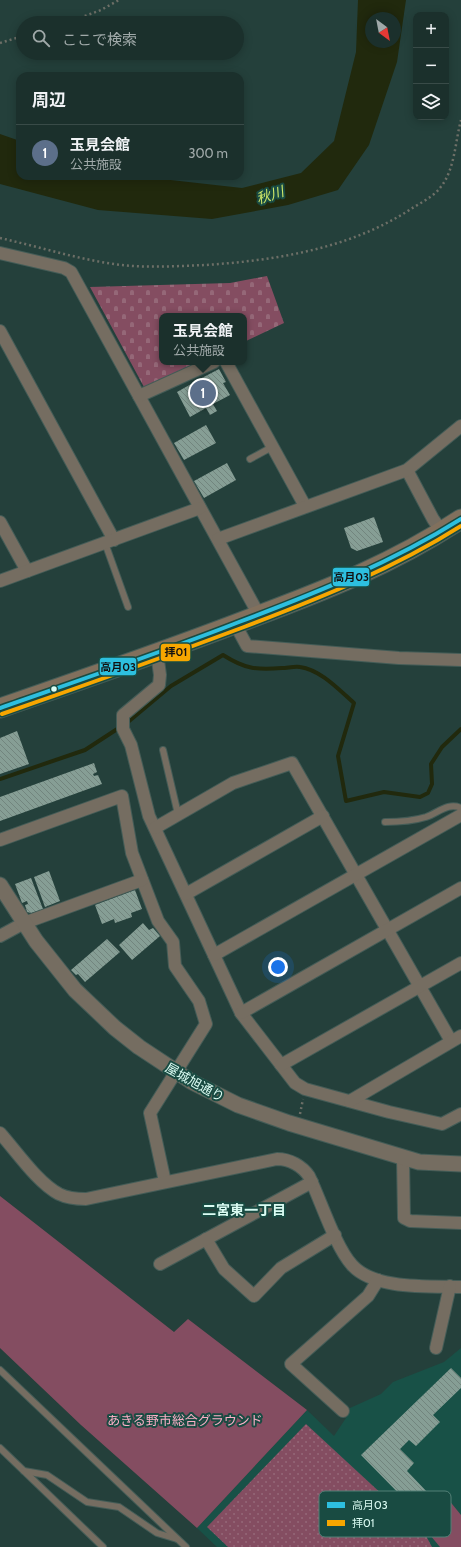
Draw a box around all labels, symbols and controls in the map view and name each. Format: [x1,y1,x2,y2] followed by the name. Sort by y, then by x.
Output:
[365,12,401,48] north arrow
[413,12,449,120] map controls
[413,12,449,48] button: +
[16,16,244,60] search box
[30,27,52,49] icon: search
[62,31,137,49] text: ここで検索
[413,48,449,84] button: −
[413,84,449,120] button: layers
[32,90,66,110] text: 周辺
[70,136,130,154] text: 玉見会館
[43,145,47,161] text: 1
[188,145,228,161] text: 300 m
[70,156,122,172] text: 公共施設
[254,181,288,208] water label: 秋川
[159,313,247,365] popup
[173,322,233,340] text: 玉見会館
[173,342,225,358] text: 公共施設
[190,378,216,408] pin: 1
[332,567,370,587] line badge: 高月03
[333,570,369,584] text: 高月03
[160,643,191,662] line badge: 拝01
[165,645,187,659] text: 拝01
[99,657,137,676] line badge: 高月03
[100,660,136,674] text: 高月03
[49,684,59,694] unlabelled marker
[268,957,288,977] your location
[163,1059,227,1105] street label: 屋城旭通り
[202,1201,286,1219] district label: 二宮東一丁目
[107,1412,263,1428] park label: あきる野市総合グラウンド
[319,1491,451,1537] legend
[352,1498,388,1512] text: 高月03
[352,1516,374,1530] text: 拝01

